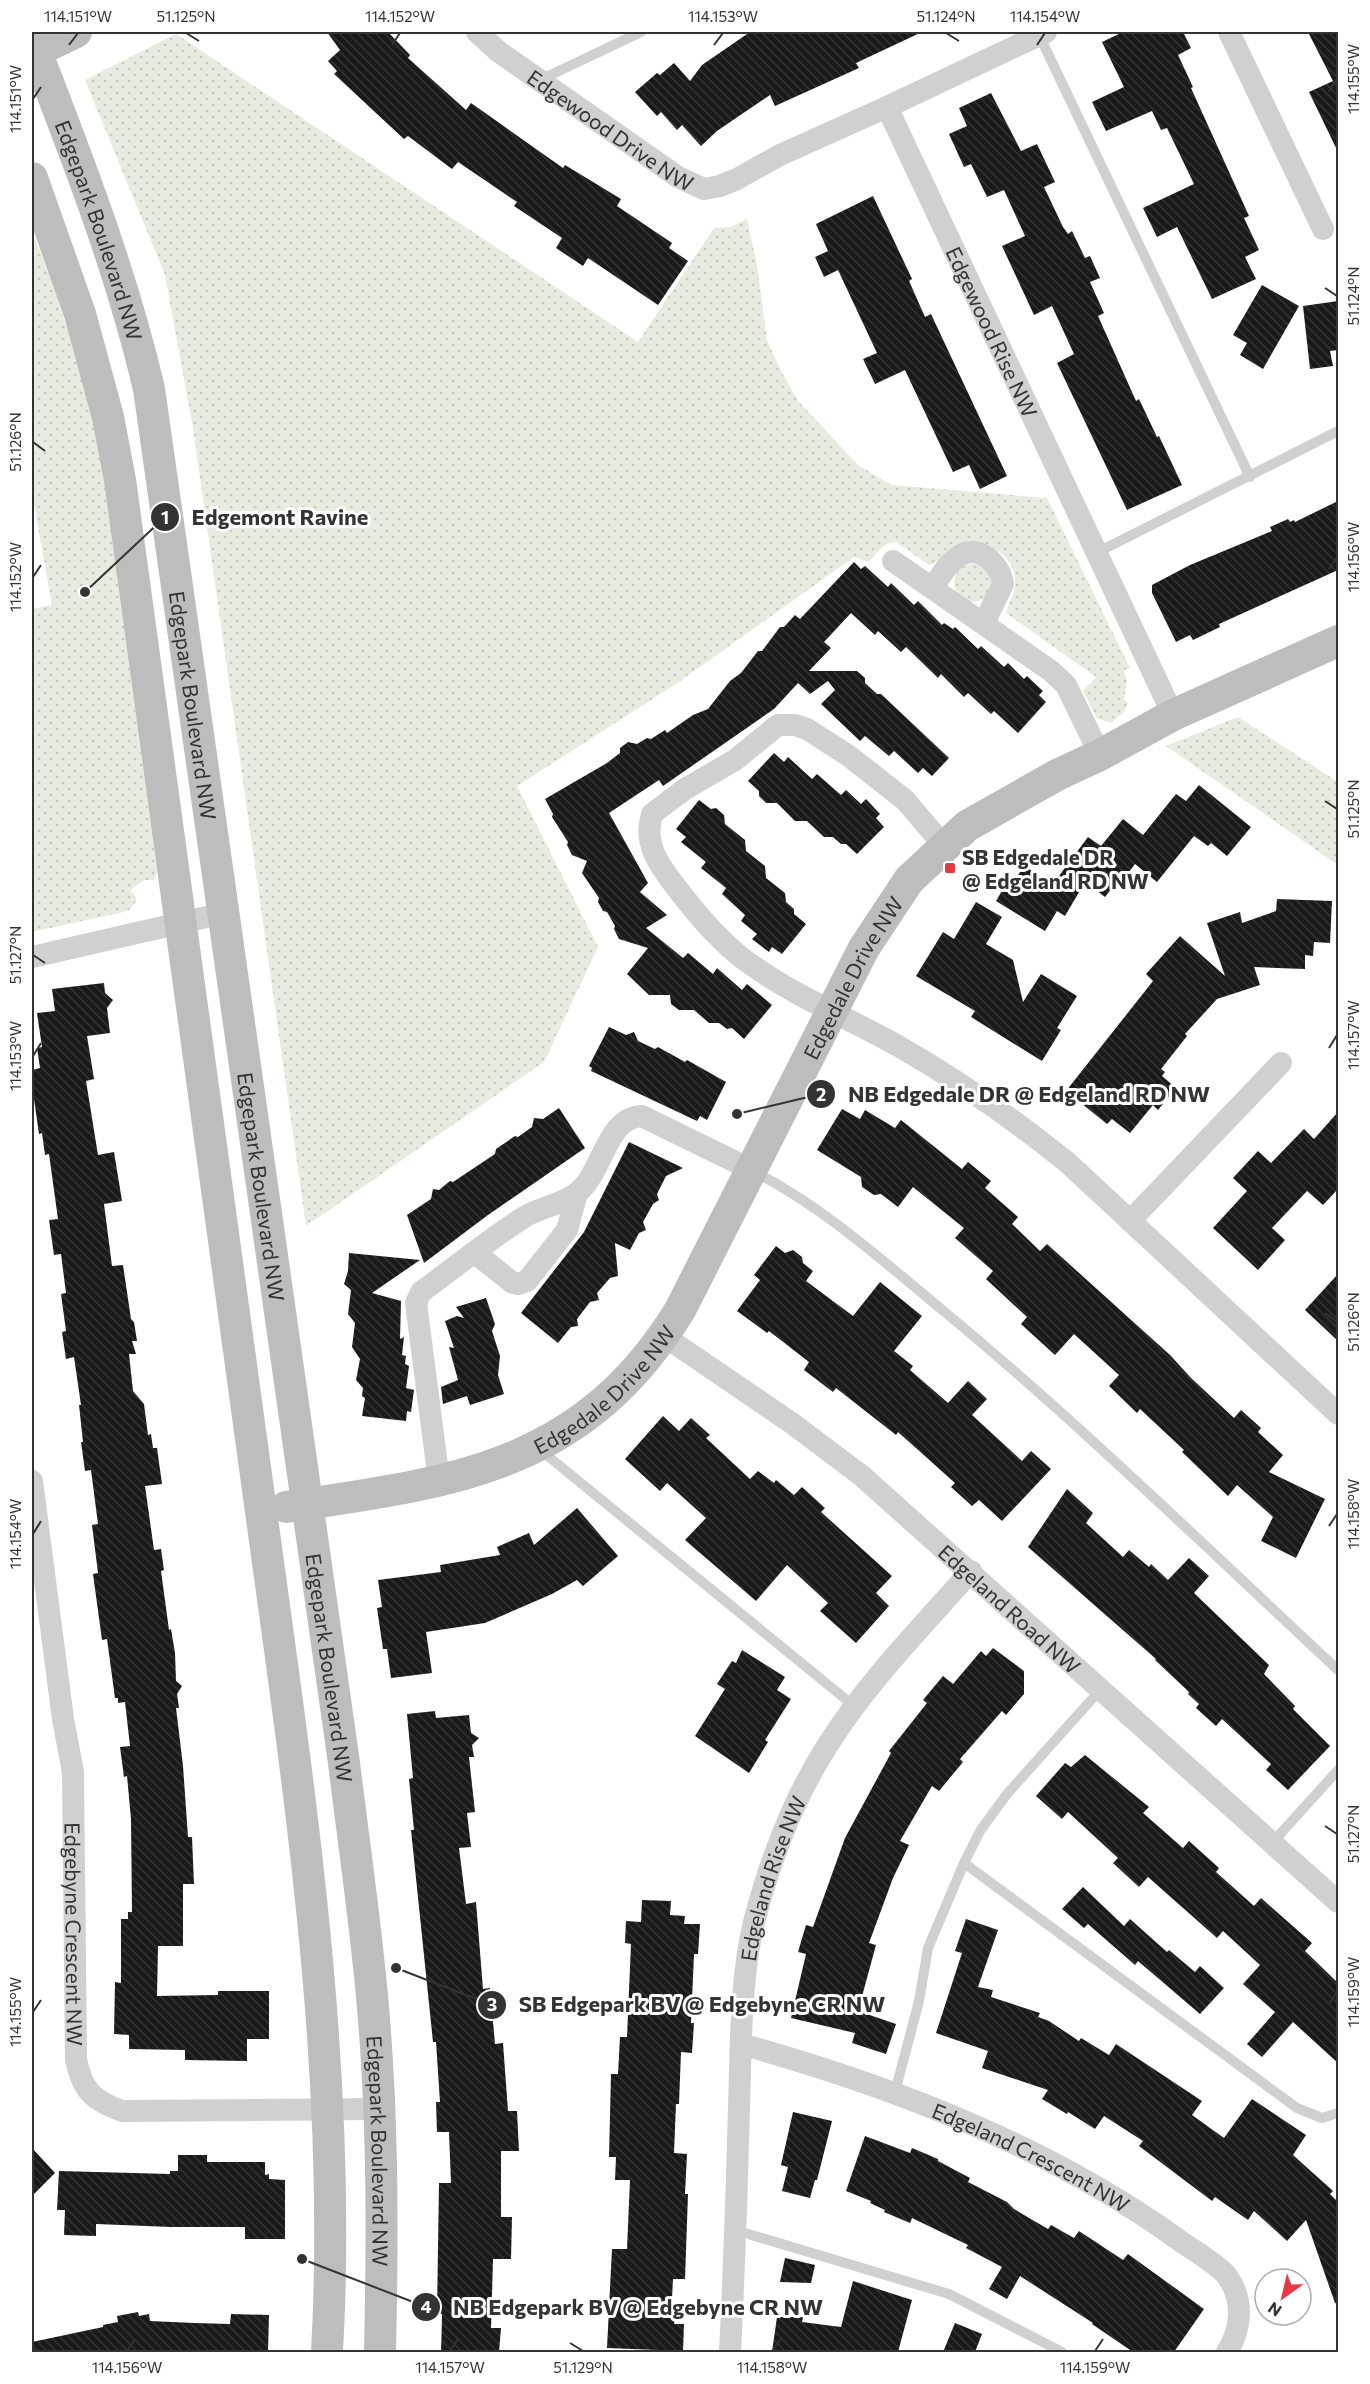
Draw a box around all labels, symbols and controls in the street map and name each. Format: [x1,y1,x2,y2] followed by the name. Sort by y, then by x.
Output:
[44,7,112,25] text: 114.151°W
[156,7,216,25] text: 51.125°N
[365,7,435,25] text: 114.152°W
[688,7,758,25] text: 114.153°W
[916,7,976,25] text: 51.124°N
[1010,7,1080,25] text: 114.154°W
[1344,44,1362,114] text: 114.155°W
[523,64,698,195] street label: Edgewood Drive NW
[6,65,24,133] text: 114.151°W
[51,116,149,343] street label: Edgepark Boulevard NW
[942,242,1043,421] street label: Edgewood Rise NW
[1344,266,1362,326] text: 51.124°N
[6,412,24,472] text: 51.126°N
[150,497,380,537] callout: Edgemont Ravine
[192,503,368,530] text: Edgemont Ravine
[161,506,169,528] text: 1
[1344,522,1362,592] text: 114.156°W
[6,542,24,612] text: 114.152°W
[165,589,223,822] street label: Edgepark Boulevard NW
[1344,779,1362,839] text: 51.125°N
[962,844,1149,893] place label: SB Edgedale DR @ Edgeland RD NW
[943,861,957,875] marker: SB Edgedale DR @ Edgeland RD NW
[797,891,907,1063] street label: Edgedale Drive NW
[6,926,24,984] text: 51.127°N
[1344,1000,1362,1070] text: 114.157°W
[6,1021,24,1091] text: 114.153°W
[234,1070,291,1303] street label: Edgepark Boulevard NW
[806,1074,1222,1114] callout: NB Edgedale DR @ Edgeland RD NW
[848,1080,1210,1107] text: NB Edgedale DR @ Edgeland RD NW
[816,1083,826,1105] text: 2
[1344,1292,1362,1352] text: 51.126°N
[529,1320,679,1458] street label: Edgedale Drive NW
[1344,1479,1362,1549] text: 114.158°W
[6,1499,24,1569] text: 114.154°W
[934,1538,1086,1678] street label: Edgeland Road NW
[302,1552,359,1784] street label: Edgepark Boulevard NW
[734,1791,810,1963] street label: Edgeland Rise NW
[1344,1805,1362,1863] text: 51.127°N
[61,1822,88,2046] street label: Edgebyne Crescent NW
[1344,1957,1362,2027] text: 114.159°W
[6,1977,24,2047] text: 114.155°W
[477,1985,897,2025] callout: SB Edgepark BV @ Edgebyne CR NW
[519,1990,885,2017] text: SB Edgepark BV @ Edgebyne CR NW
[487,1993,497,2015] text: 3
[363,2035,394,2266] street label: Edgepark Boulevard NW
[929,2097,1135,2216] street label: Edgeland Crescent NW
[1253,2267,1313,2327] north arrow
[411,2287,835,2327] callout: NB Edgepark BV @ Edgebyne CR NW
[453,2293,823,2320] text: NB Edgepark BV @ Edgebyne CR NW
[420,2295,432,2317] text: 4
[1264,2299,1285,2321] text: N
[92,2358,162,2376] text: 114.156°W
[415,2358,485,2376] text: 114.157°W
[553,2358,613,2376] text: 51.129°N
[737,2358,807,2376] text: 114.158°W
[1060,2358,1130,2376] text: 114.159°W

